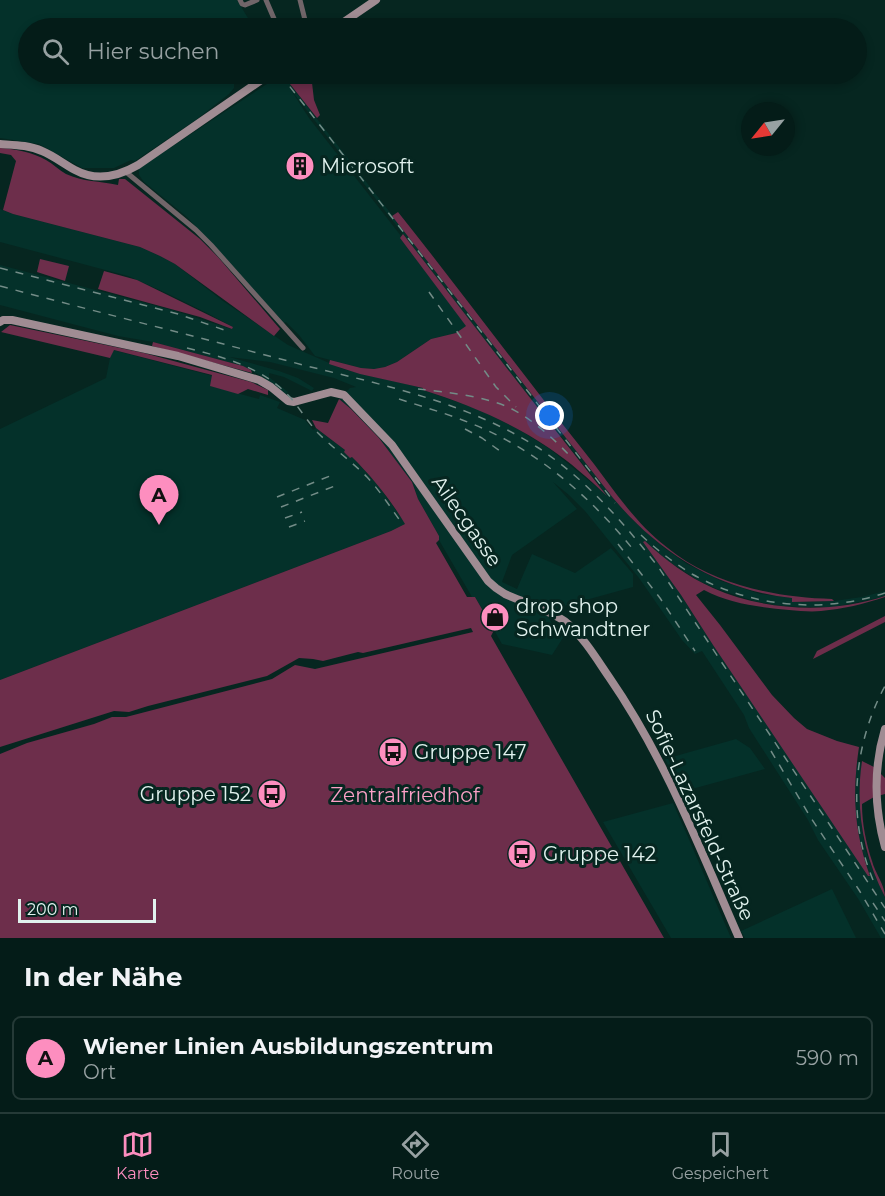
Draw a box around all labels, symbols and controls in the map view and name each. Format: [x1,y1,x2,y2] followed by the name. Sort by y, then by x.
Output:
[18,18,867,84] search box
[39,35,72,68] icon: search
[87,38,219,65] text: Hier suchen
[741,102,795,156] north arrow
[284,150,316,182] building icon: Microsoft
[321,154,414,178] place label: Microsoft
[535,401,564,430] your location
[427,471,507,571] street label: Ailecgasse
[140,476,178,525] pin: A
[516,594,650,641] place label: drop shop Schwandtner
[479,601,511,633] shop icon: drop shop Schwandtner
[641,706,759,924] street label: Sofie-Lazarsfeld-Straße
[377,736,409,768] bus stop icon: Gruppe 147
[414,740,527,764] place label: Gruppe 147
[256,778,288,810] bus stop icon: Gruppe 152
[140,782,251,806] place label: Gruppe 152
[330,783,481,807] park label: Zentralfriedhof
[506,838,538,870] bus stop icon: Gruppe 142
[543,842,656,866] place label: Gruppe 142
[18,896,156,924] scale bar
[27,900,78,919] text: 200 m
[24,961,182,993] text: In der Nähe
[83,1033,494,1060] text: Wiener Linien Ausbildungszentrum
[38,1046,53,1070] text: A
[796,1046,859,1070] text: 590 m
[83,1060,116,1084] text: Ort
[116,1128,159,1183] tab: Karte
[391,1128,440,1183] tab: Route
[672,1128,769,1183] tab: Gespeichert

